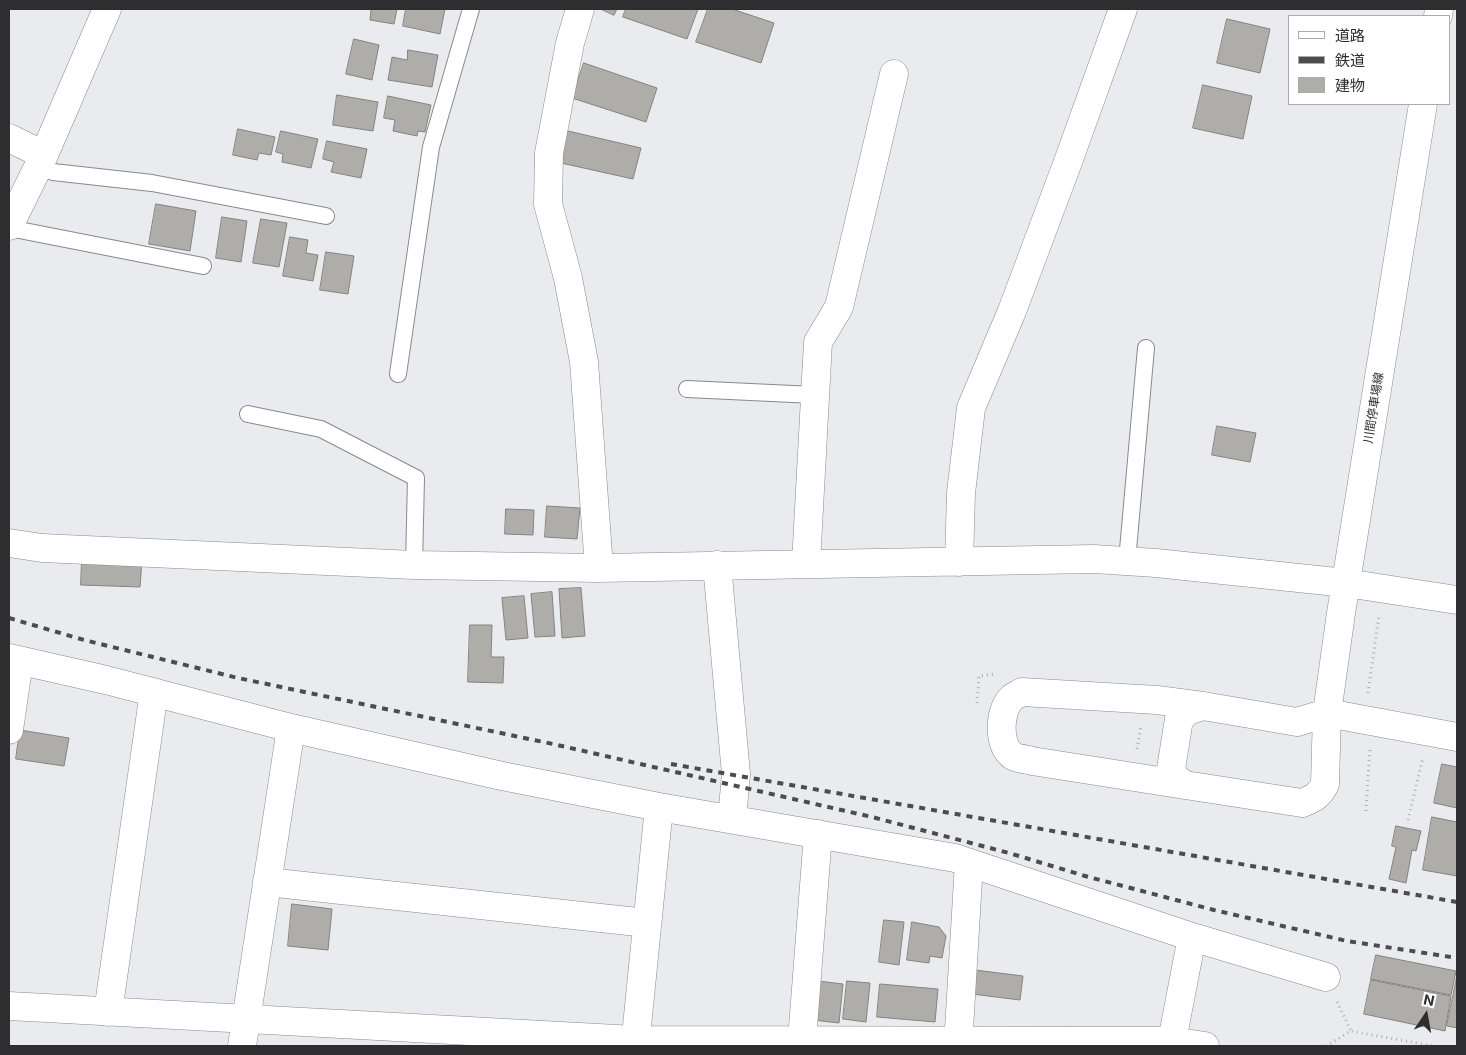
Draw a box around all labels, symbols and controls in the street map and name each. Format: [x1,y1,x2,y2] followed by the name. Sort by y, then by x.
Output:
[1288,15,1451,105] legend
[1335,26,1365,45] text: 道路
[1335,51,1365,70] text: 鉄道
[1335,76,1365,95] text: 建物
[1361,371,1387,445] street label: 川間停車場線
[1401,990,1451,1040] north arrow
[1422,990,1436,1009] text: N

